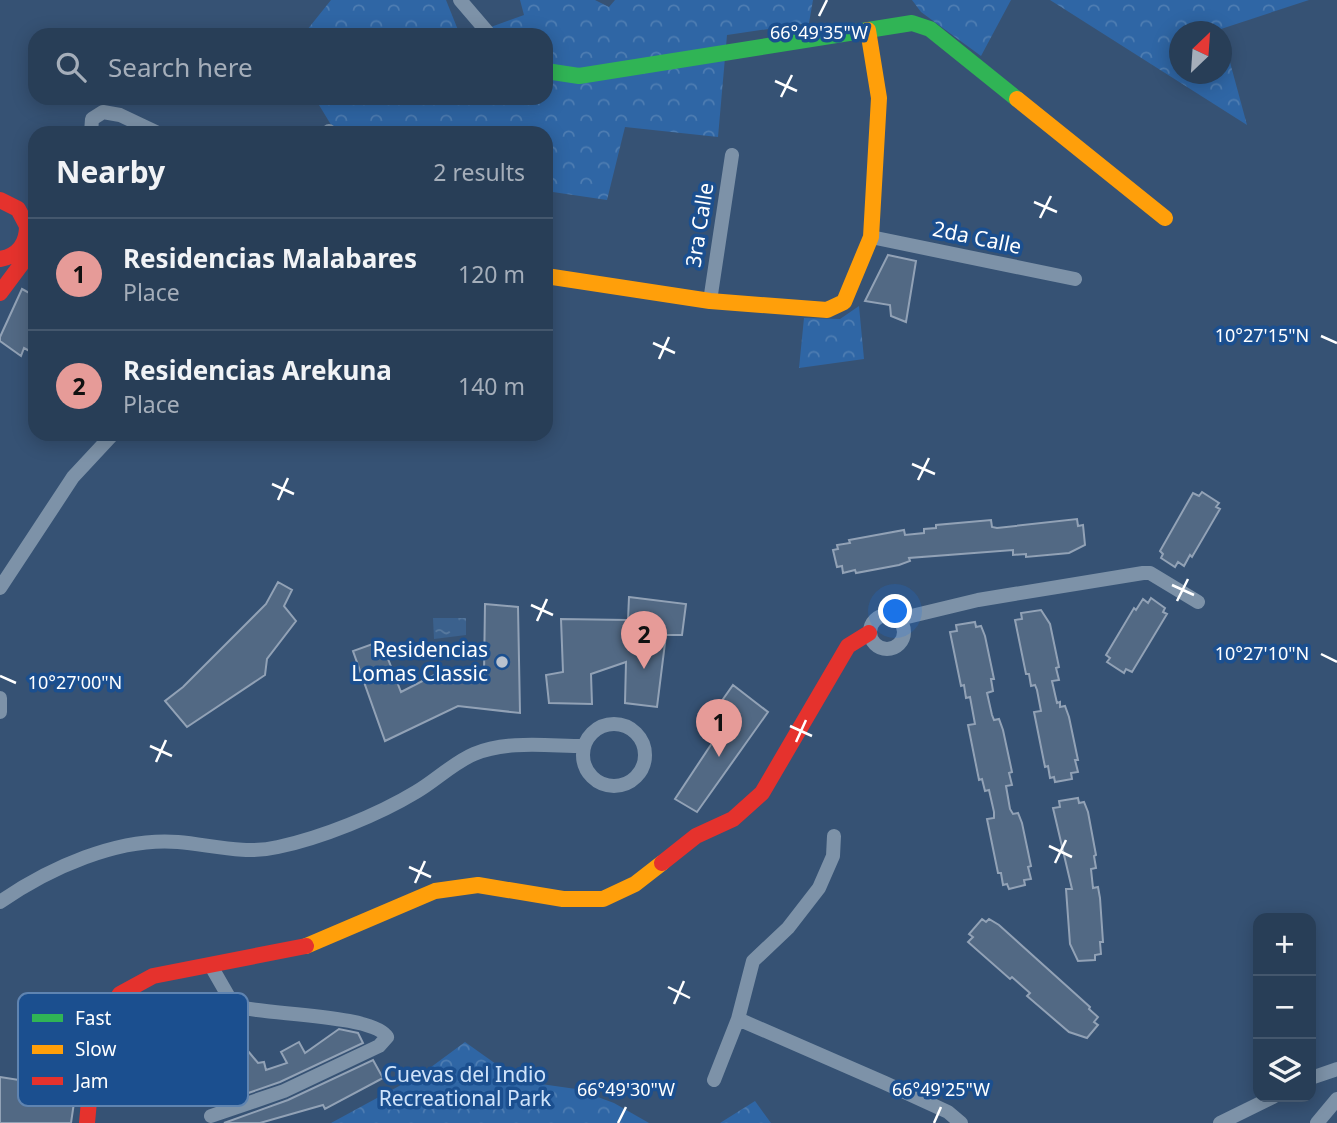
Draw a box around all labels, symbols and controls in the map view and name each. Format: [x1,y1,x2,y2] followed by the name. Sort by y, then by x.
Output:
[770,20,868,44] text: 66°49'35"W
[1169,21,1232,84] north arrow
[28,28,553,105] search box
[52,48,90,86] icon: search
[108,49,253,85] text: Search here
[56,151,165,192] text: Nearby
[433,156,525,188] text: 2 results
[679,181,720,269] street label: 3ra Calle
[930,214,1024,260] street label: 2da Calle
[123,240,417,276] text: Residencias Malabares
[72,258,86,290] text: 1
[458,258,525,290] text: 120 m
[123,276,180,308] text: Place
[1215,323,1309,347] text: 10°27'15"N
[123,352,392,388] text: Residencias Arekuna
[72,370,86,402] text: 2
[458,370,525,402] text: 140 m
[123,388,180,420] text: Place
[878,594,912,628] your location
[621,611,667,669] pin: 2
[351,635,488,687] place label: Residencias Lomas Classic
[1215,641,1309,665] text: 10°27'10"N
[494,654,510,670] marker: Residencias Lomas Classic
[28,670,122,694] text: 10°27'00"N
[696,699,742,757] pin: 1
[1253,913,1316,1102] map controls
[1253,913,1316,976] button: +
[1253,976,1316,1039] button: −
[18,993,248,1106] legend
[75,1005,112,1031] text: Fast
[75,1036,116,1062] text: Slow
[1253,1039,1316,1102] button: layers
[379,1060,552,1112] park label: Cuevas del Indio Recreational Park
[73,1068,109,1094] text: Jam
[577,1077,675,1101] text: 66°49'30"W
[892,1077,990,1101] text: 66°49'25"W

